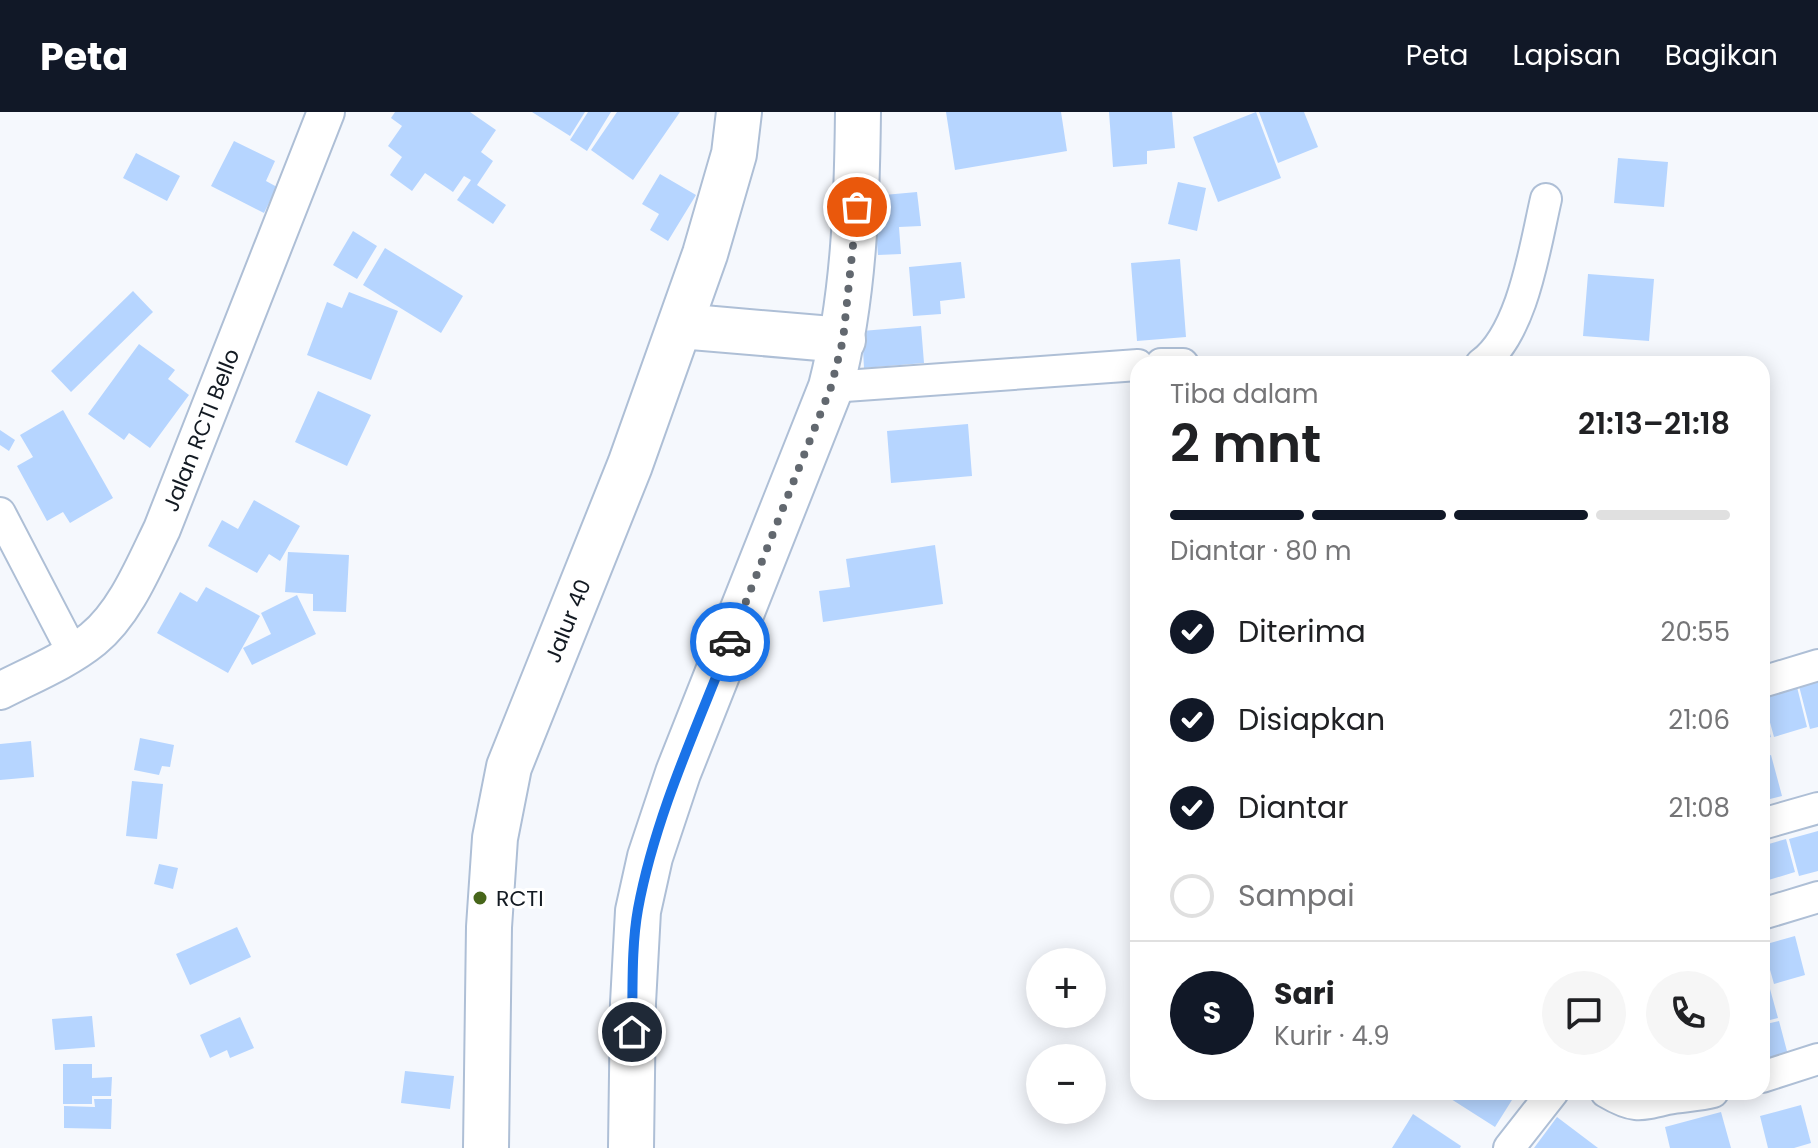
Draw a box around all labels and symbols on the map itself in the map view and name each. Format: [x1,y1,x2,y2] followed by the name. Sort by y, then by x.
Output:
[823,173,891,241] pin
[155,344,247,516] street label: Jalan RCTI Bello
[537,575,599,668] street label: Jalur 40
[690,602,770,682] courier
[496,883,544,914] place label: RCTI
[471,889,489,907] marker: RCTI
[598,998,666,1066] pin

